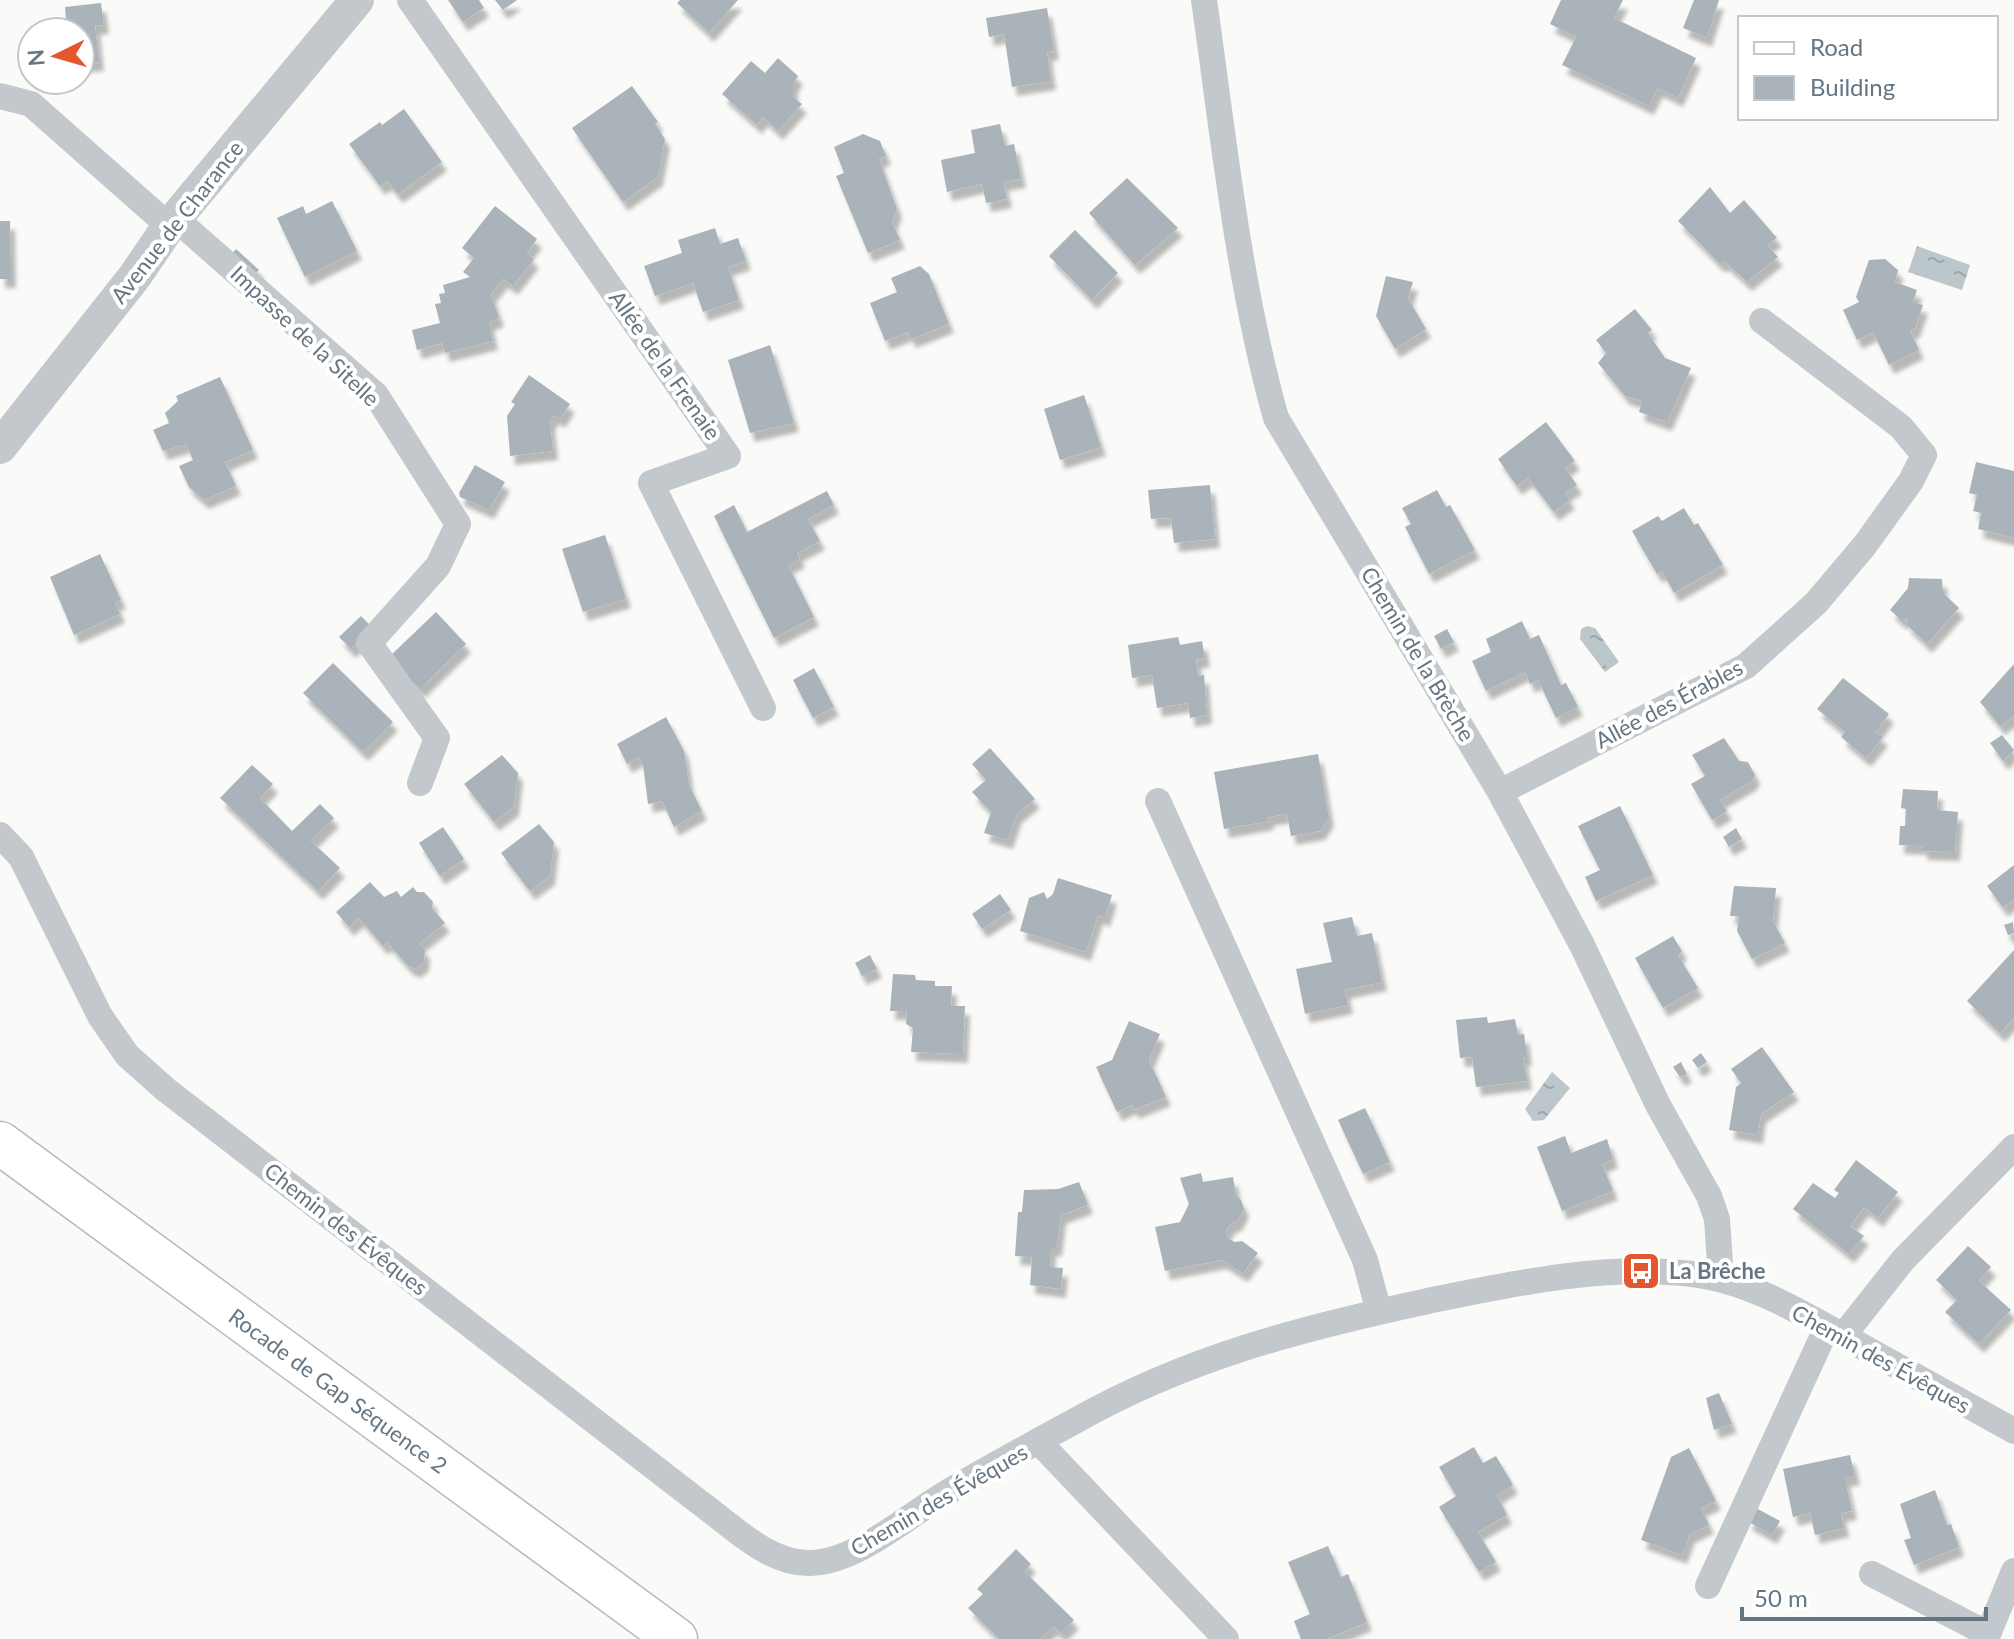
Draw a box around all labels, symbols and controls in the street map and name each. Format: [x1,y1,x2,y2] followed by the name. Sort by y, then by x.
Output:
[16,16,96,96] north arrow
[1738,16,1998,120] legend
[1810,32,1863,61] text: Road
[21,48,50,67] text: N
[1810,72,1895,101] text: Building
[105,135,248,308] street label: Avenue de Charance
[225,260,385,412] street label: Impasse de la Sitelle
[604,285,727,445] street label: Allée de la Frenaie
[1356,562,1481,746] street label: Chemin de la Brèche
[1590,653,1747,754] street label: Allée des Érables
[259,1157,433,1301] street label: Chemin des Évêques
[1620,1250,1662,1292] bus stop icon: La Brêche
[1669,1257,1766,1284] place label: La Brêche
[1787,1298,1975,1419] street label: Chemin des Évêques
[224,1302,453,1479] street label: Rocade de Gap Séquence 2
[846,1438,1032,1561] street label: Chemin des Évêques
[1742,1571,1986,1621] scale bar
[1754,1583,1808,1612] text: 50 m

